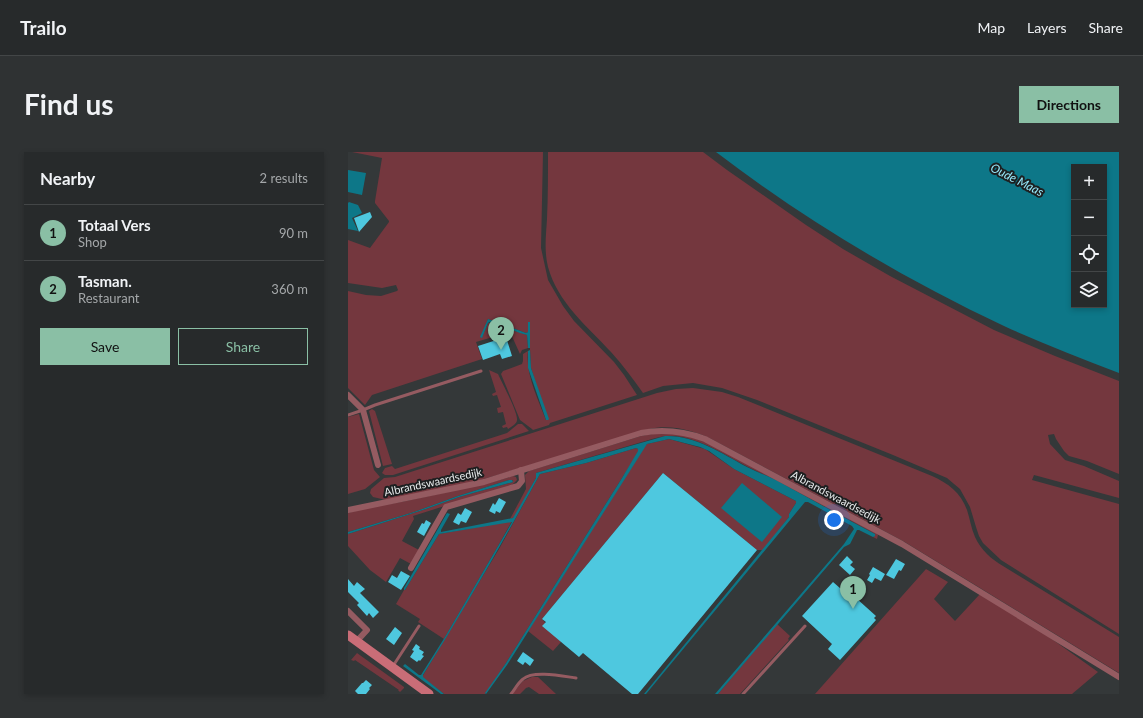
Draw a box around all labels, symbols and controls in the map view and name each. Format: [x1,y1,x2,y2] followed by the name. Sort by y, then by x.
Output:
[20,16,67,39] text: Trailo
[977,19,1005,36] text: Map
[1027,19,1067,36] text: Layers
[1089,19,1123,36] text: Share
[1019,86,1119,123] button: Directions
[24,87,114,121] text: Find us
[988,160,1046,199] water label: Oude Maas
[1071,164,1107,308] map controls
[1071,164,1107,200] button: +
[40,168,95,189] text: Nearby
[260,170,308,186] text: 2 results
[1071,200,1107,236] button: −
[78,216,151,234] text: Totaal Vers
[49,225,57,241] text: 1
[279,225,308,241] text: 90 m
[78,234,107,250] text: Shop
[1071,236,1107,272] button: locate
[78,272,132,290] text: Tasman.
[1071,272,1107,308] button: layers
[49,281,57,297] text: 2
[271,281,308,297] text: 360 m
[78,290,140,306] text: Restaurant
[488,317,514,350] pin: 2
[40,328,170,365] button: Save
[178,328,308,365] button: Share
[383,465,483,498] street label: Albrandswaardsedijk
[789,467,884,526] street label: Albrandswaardsedijk
[824,510,844,530] your location
[840,576,866,609] pin: 1

